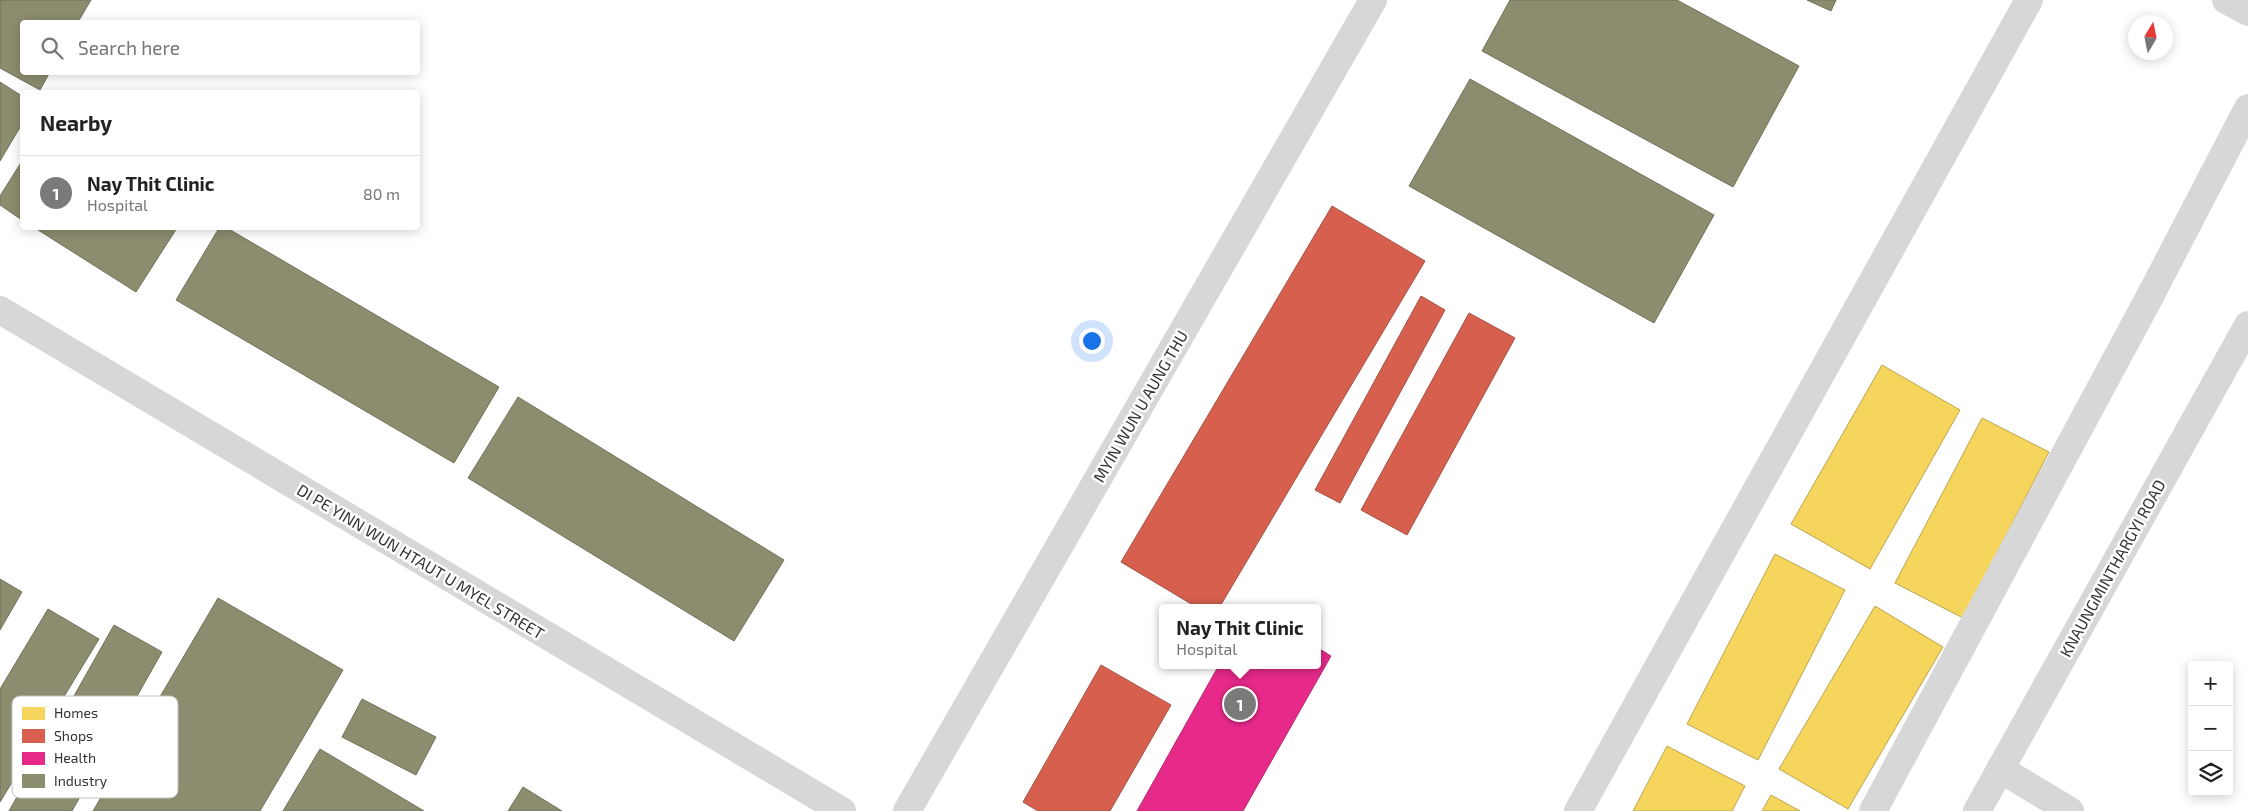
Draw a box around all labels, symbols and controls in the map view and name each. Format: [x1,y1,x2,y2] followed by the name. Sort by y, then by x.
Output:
[2128,15,2173,60] north arrow
[20,20,420,75] search box
[38,34,66,62] icon: search
[78,36,180,59] text: Search here
[40,110,112,135] text: Nearby
[87,172,214,195] text: Nay Thit Clinic
[53,184,59,203] text: 1
[363,184,400,203] text: 80 m
[87,195,148,214] text: Hospital
[1089,327,1191,485] street label: MYIN WUN U AUNG THU
[1079,328,1105,354] your location
[2055,476,2169,660] street label: KNAUNGMINTHARGYI ROAD
[294,479,548,643] street label: DI PE YINN WUN HTAUT U MYEL STREET
[1159,604,1321,669] popup
[1176,616,1304,639] text: Nay Thit Clinic
[1176,639,1237,658] text: Hospital
[2188,661,2233,796] map controls
[2188,661,2233,706] button: +
[1224,685,1256,723] pin: 1
[12,696,178,798] legend
[54,704,98,721] text: Homes
[2188,706,2233,751] button: −
[54,727,93,744] text: Shops
[54,749,96,766] text: Health
[2188,751,2233,796] button: layers
[54,772,108,789] text: Industry

